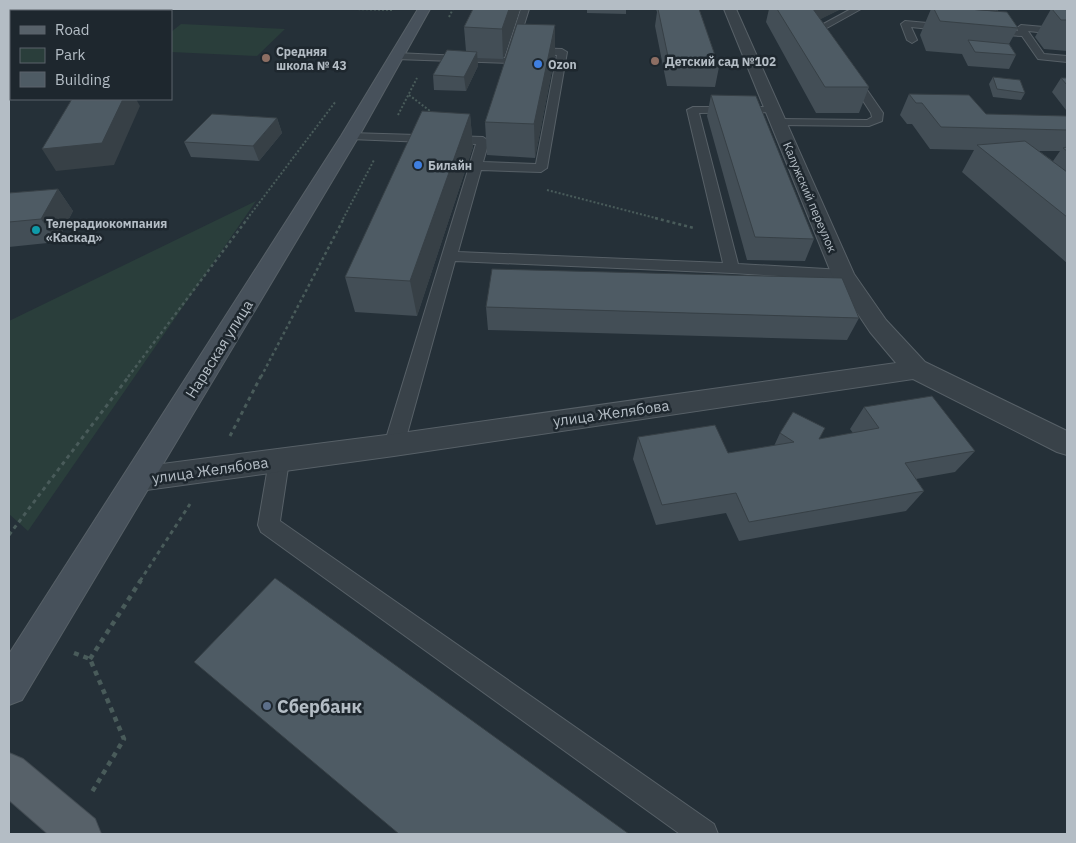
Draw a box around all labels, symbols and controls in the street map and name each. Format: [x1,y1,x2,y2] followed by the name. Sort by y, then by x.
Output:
[10,10,172,100] legend
[55,20,90,39] text: Road
[276,44,347,73] place label: Средняя школа № 43
[55,45,85,64] text: Park
[260,52,272,64] marker: Средняя школа № 43
[665,54,776,69] place label: Детский сад №102
[649,55,661,67] marker: Детский сад №102
[548,57,577,72] place label: Ozon
[532,58,544,70] marker: Ozon
[55,70,110,89] text: Building
[780,139,840,255] street label: Калужский переулок
[428,158,472,173] place label: Билайн
[412,159,424,171] marker: Билайн
[46,216,167,245] place label: Телерадиокомпания «Каскад»
[30,224,42,236] marker: Телерадиокомпания «Каскад»
[181,296,257,402] street label: Нарвская улица
[552,395,670,431] street label: улица Желябова
[151,452,269,488] street label: улица Желябова
[277,695,362,718] place label: Сбербанк
[261,700,273,712] marker: Сбербанк

